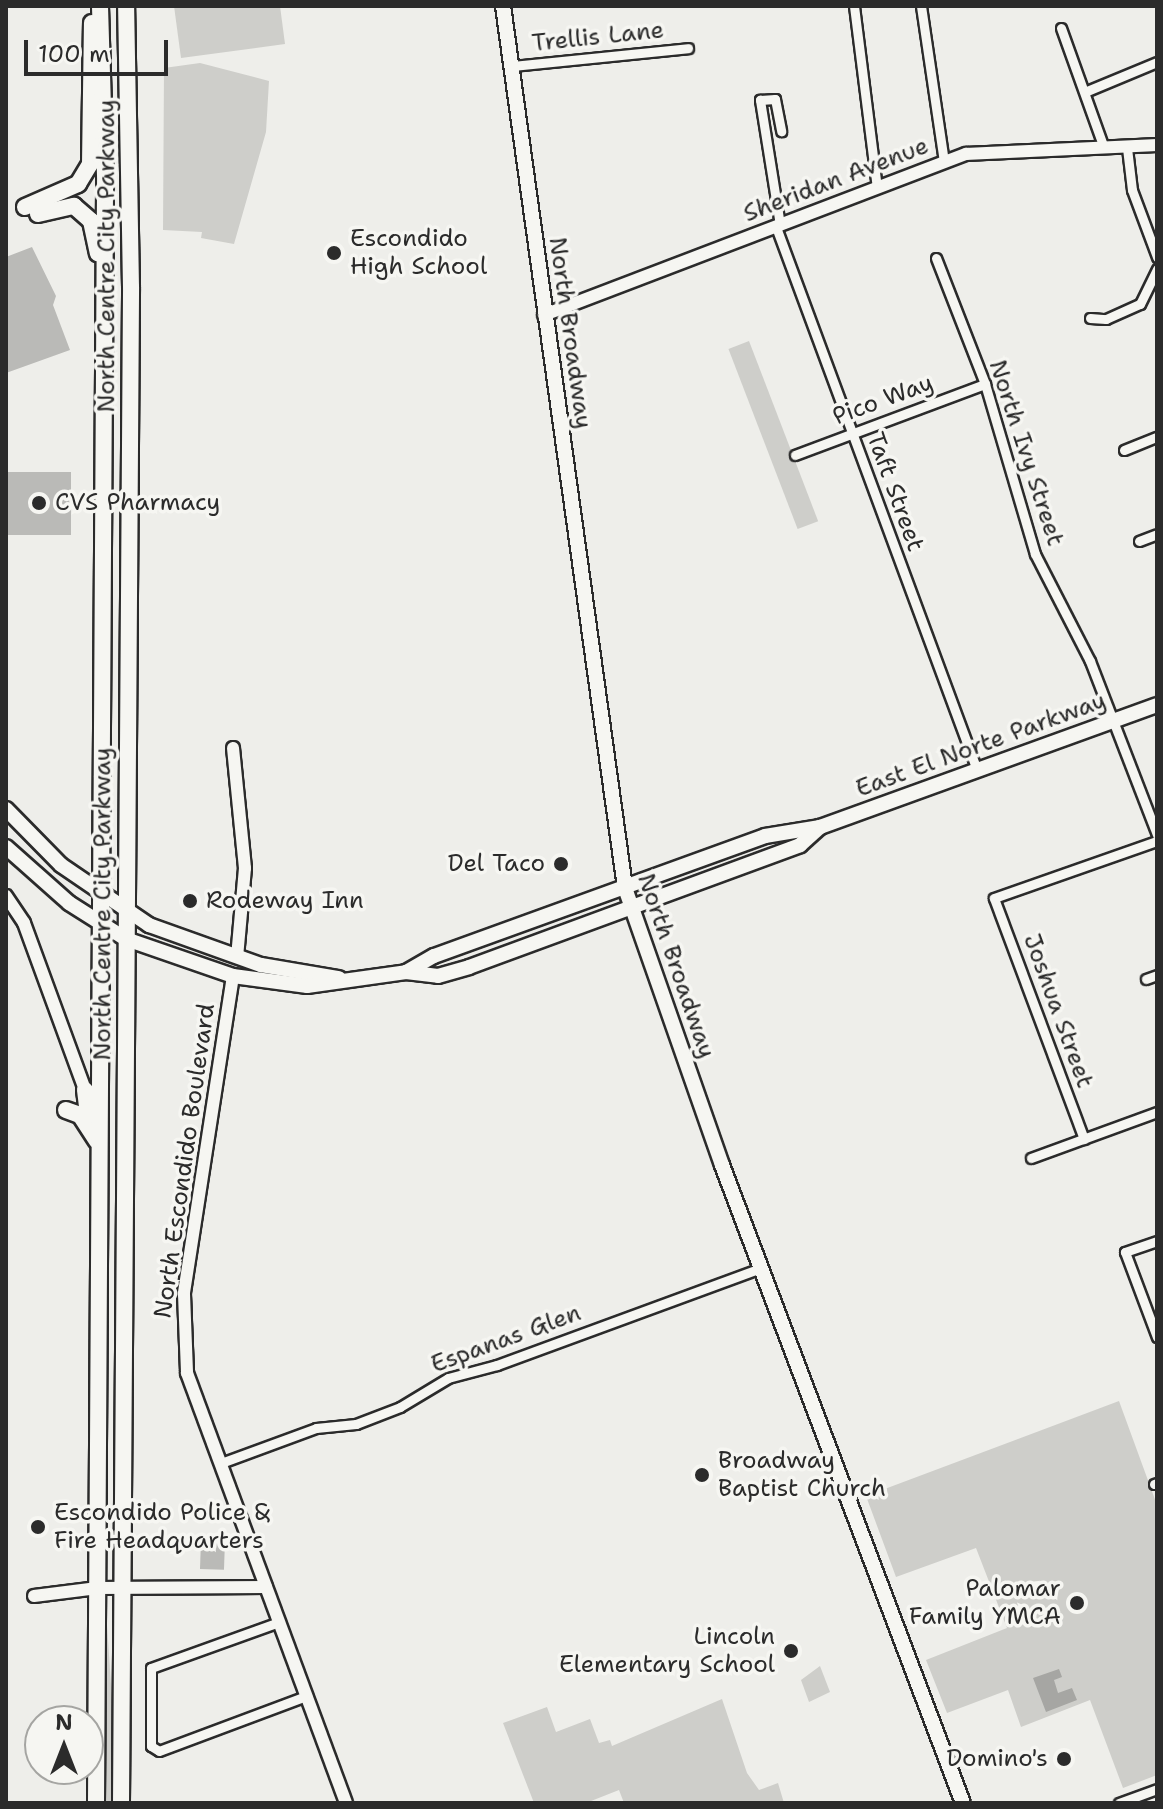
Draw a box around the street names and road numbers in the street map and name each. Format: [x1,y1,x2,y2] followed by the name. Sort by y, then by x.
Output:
[531,16,665,58] street label: Trellis Lane
[93,99,121,413] street label: North Centre City Parkway
[739,131,933,229] street label: Sheridan Avenue
[542,235,598,431] street label: North Broadway
[982,356,1070,550] street label: North Ivy Street
[829,369,937,431] street label: Pico Way
[860,429,930,555] street label: Taft Street
[852,686,1110,804] street label: East El Norte Parkway
[89,747,117,1061] street label: North Centre City Parkway
[631,870,721,1062] street label: North Broadway
[1017,930,1099,1092] street label: Joshua Street
[149,1002,221,1320] street label: North Escondido Boulevard
[427,1299,585,1379] street label: Espanas Glen

